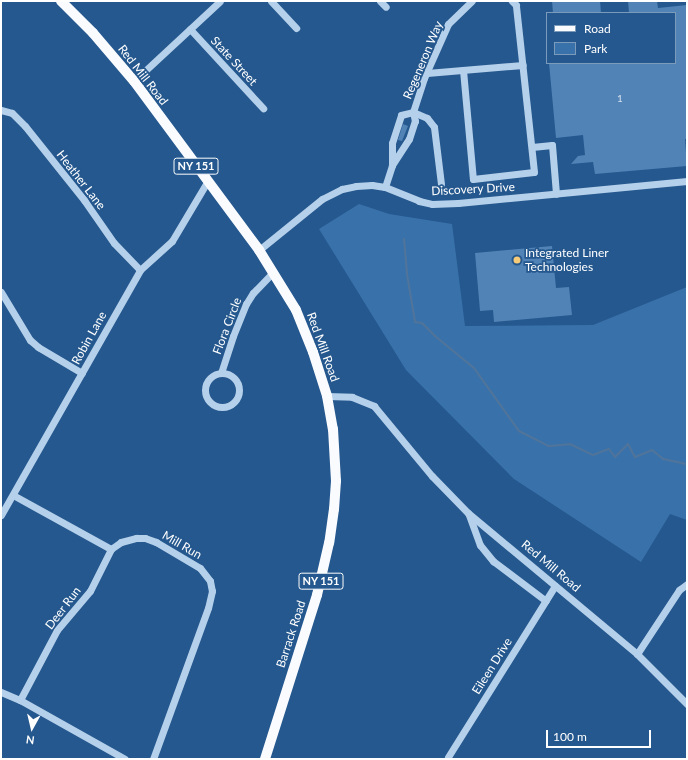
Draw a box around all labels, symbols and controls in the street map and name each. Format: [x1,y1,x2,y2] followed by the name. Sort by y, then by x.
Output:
[546,12,676,64] legend
[400,19,446,101] street label: Regeneron Way
[584,21,611,36] text: Road
[208,34,260,88] street label: State Street
[584,41,607,56] text: Park
[115,42,171,108] street label: Red Mill Road
[617,93,623,105] house number: 1
[53,148,109,212] street label: Heather Lane
[173,157,219,175] road number: NY 151
[431,180,515,198] street label: Discovery Drive
[525,246,609,274] place label: Integrated Liner Technologies
[512,255,522,265] marker: Integrated Liner Technologies
[210,296,244,356] street label: Flora Circle
[69,309,109,367] street label: Robin Lane
[304,310,342,384] street label: Red Mill Road
[160,528,204,562] street label: Mill Run
[519,537,583,595] street label: Red Mill Road
[298,572,344,590] road number: NY 151
[42,584,84,632] street label: Deer Run
[273,599,309,669] street label: Barrack Road
[469,635,515,697] street label: Eileen Drive
[12,708,52,748] north arrow
[548,722,653,748] scale bar
[553,729,587,744] text: 100 m
[25,733,35,747] text: N

